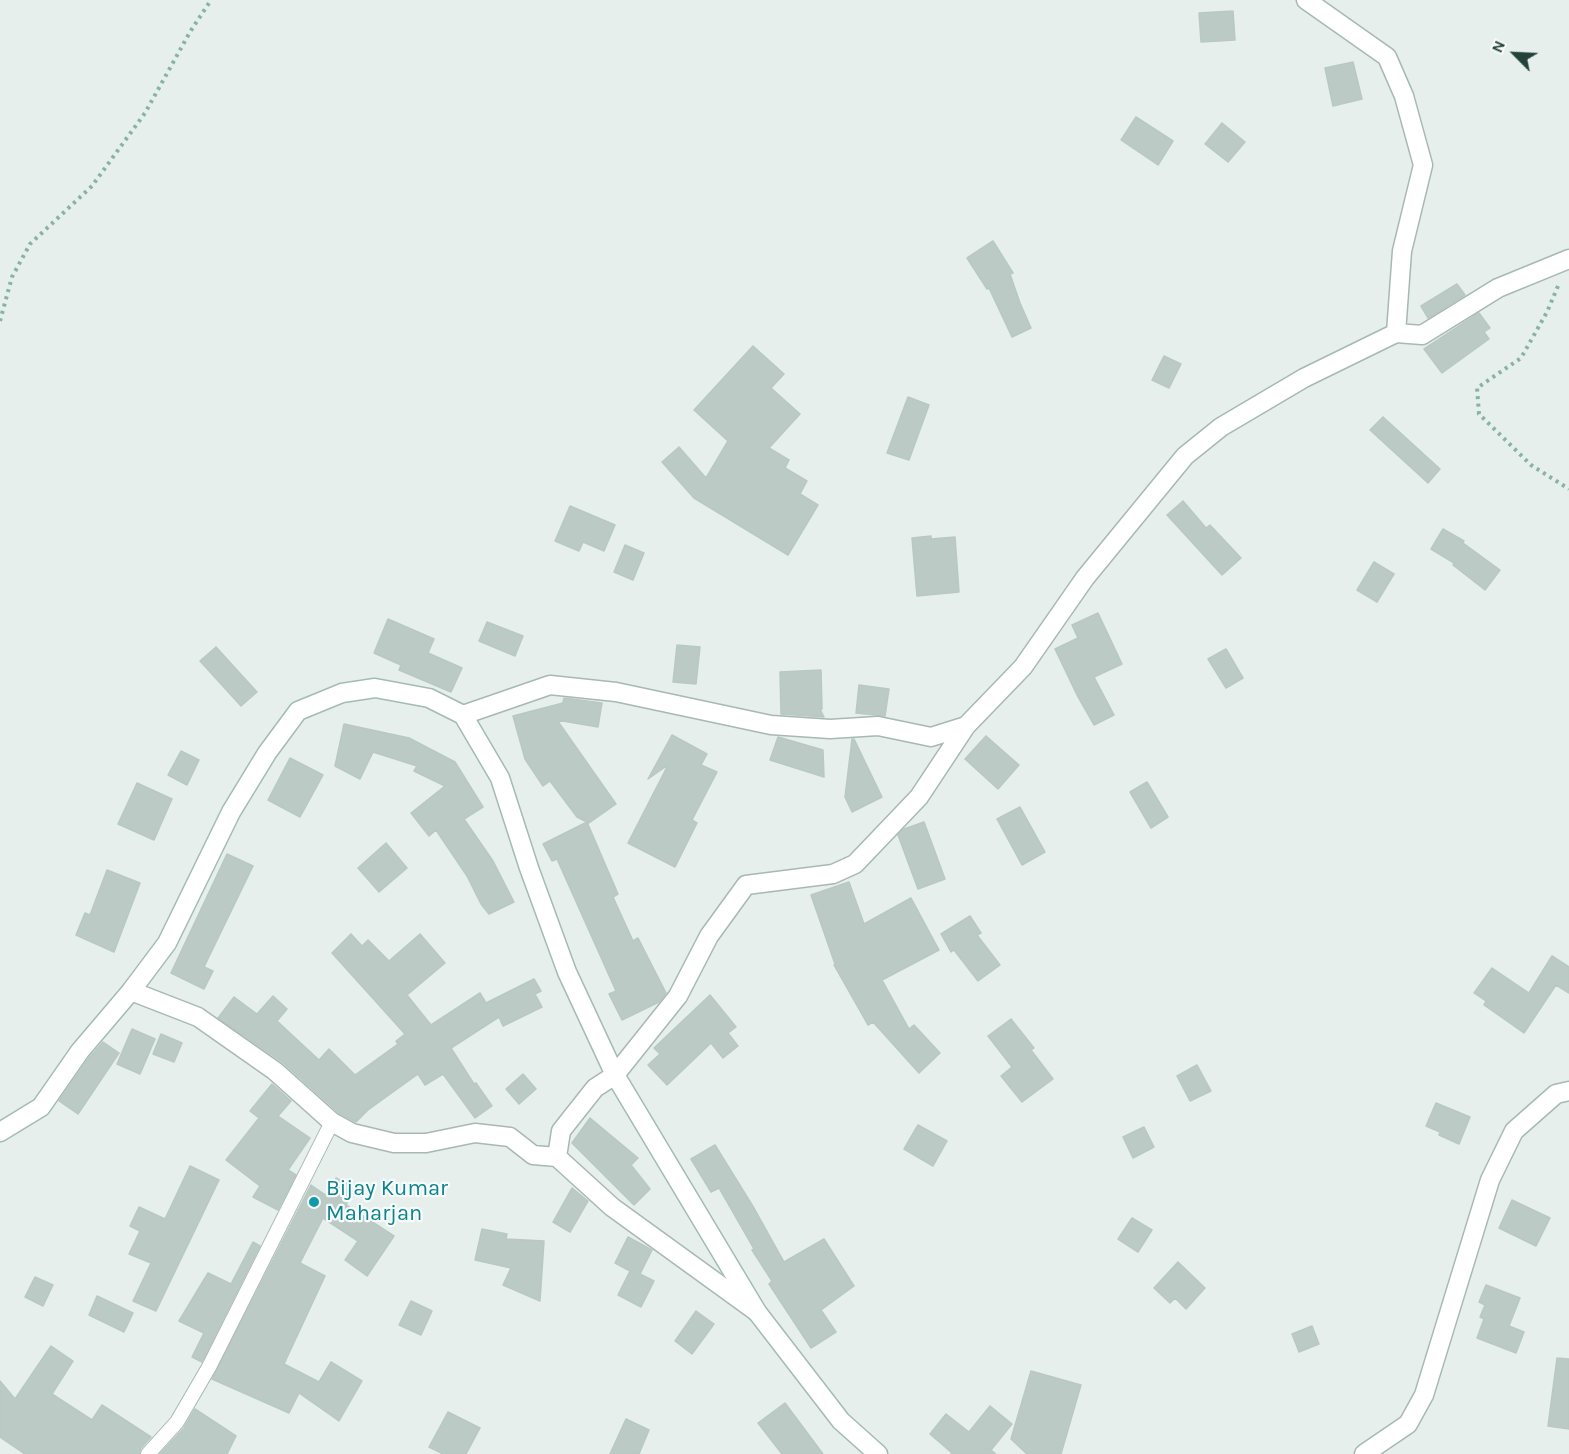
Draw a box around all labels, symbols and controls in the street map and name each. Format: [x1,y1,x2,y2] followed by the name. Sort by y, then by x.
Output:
[1485,24,1545,84] north arrow
[1487,37,1509,56] text: N
[326,1176,448,1228] place label: Bijay Kumar Maharjan
[307,1195,321,1209] marker: Bijay Kumar Maharjan

